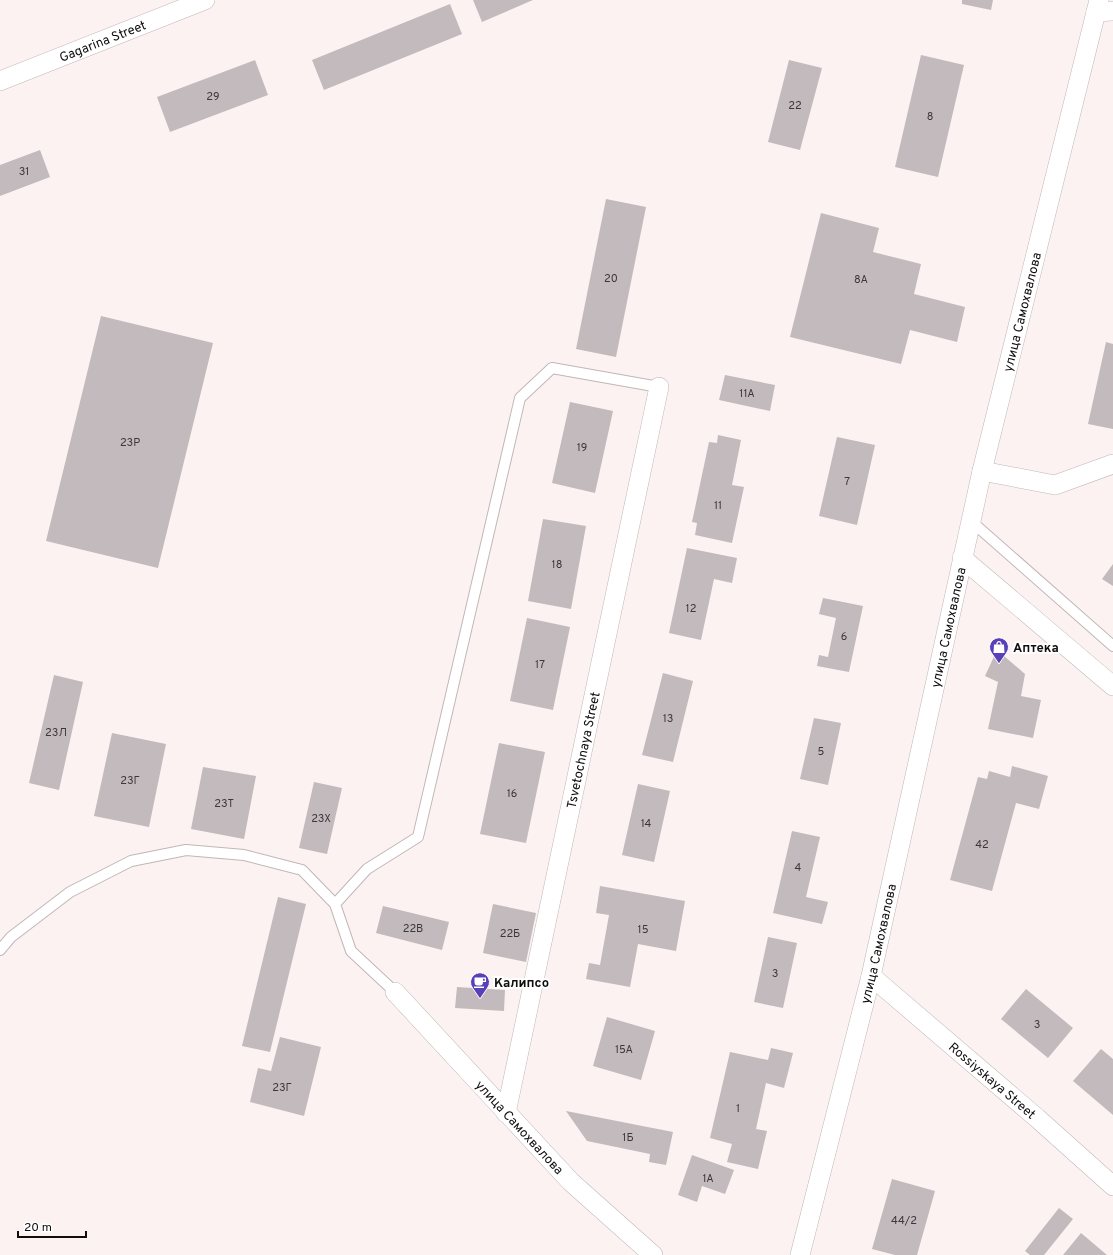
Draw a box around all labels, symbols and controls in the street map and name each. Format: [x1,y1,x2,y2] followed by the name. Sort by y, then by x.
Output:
[57,18,149,67] street label: Gagarina Street
[206,90,220,104] house number: 29
[788,99,802,113] house number: 22
[927,110,933,124] house number: 8
[19,165,29,179] house number: 31
[1001,251,1046,374] street label: улица Самохвалова
[604,272,618,286] house number: 20
[854,273,868,287] house number: 8А
[739,387,755,401] house number: 11А
[120,436,140,450] house number: 23Р
[577,441,587,455] house number: 19
[844,475,850,489] house number: 7
[714,499,722,513] house number: 11
[552,558,562,572] house number: 18
[929,566,971,689] street label: улица Самохвалова
[686,602,696,616] house number: 12
[841,630,847,644] house number: 6
[988,636,1010,664] shop icon: Аптека
[1013,641,1059,657] place label: Аптека
[535,658,545,672] house number: 17
[564,691,605,810] street label: Tsvetochnaya Street
[663,712,673,726] house number: 13
[45,726,67,740] house number: 23Л
[818,745,825,759] house number: 5
[120,774,140,788] house number: 23Г
[507,787,517,801] house number: 16
[214,797,234,811] house number: 23Т
[311,812,331,826] house number: 23Х
[641,817,652,831] house number: 14
[975,838,989,852] house number: 42
[795,861,802,875] house number: 4
[858,883,901,1006] street label: улица Самохвалова
[403,922,423,936] house number: 22В
[638,923,649,937] house number: 15
[500,927,520,941] house number: 22Б
[772,967,778,981] house number: 3
[469,971,491,999] cafe icon: Калипсо
[494,976,549,992] place label: Калипсо
[1034,1018,1040,1032] house number: 3
[944,1040,1038,1123] street label: Rossiyskaya Street
[615,1043,633,1057] house number: 15А
[471,1078,566,1179] street label: улица Самохвалова
[272,1081,292,1095] house number: 23Г
[736,1102,740,1116] house number: 1
[622,1131,634,1145] house number: 1Б
[702,1172,714,1186] house number: 1А
[18,1213,86,1239] scale bar
[891,1214,917,1228] house number: 44/2
[24,1220,52,1236] text: 20 m

